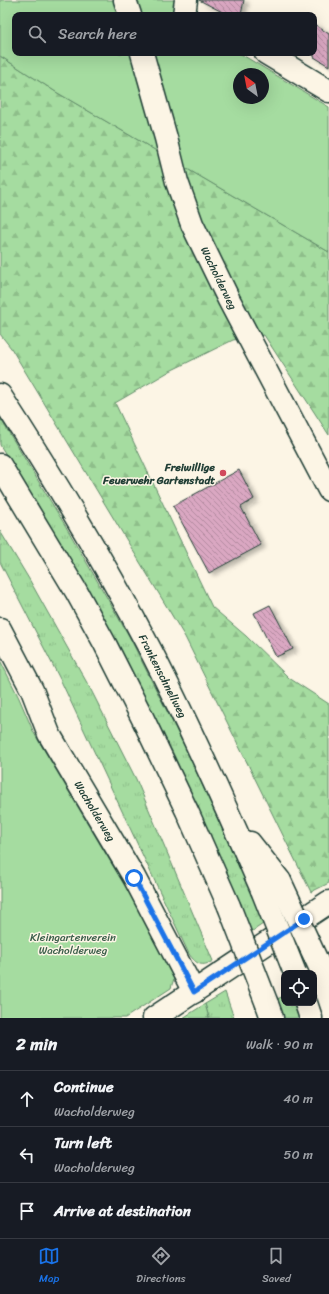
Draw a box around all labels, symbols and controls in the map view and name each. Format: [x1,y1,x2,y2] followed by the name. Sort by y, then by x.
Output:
[12,12,317,56] search box
[58,21,137,47] text: Search here
[26,23,48,45] icon: search
[233,68,269,104] north arrow
[195,243,242,314] street label: Wacholderweg
[102,458,215,490] place label: Freiwillige Feuerwehr Gartenstadt
[218,468,228,478] marker: Freiwillige Feuerwehr Gartenstadt
[133,631,192,722] street label: Frankenschnellweg
[69,777,121,846] street label: Wacholderweg
[125,869,143,887] route start
[295,910,313,928] route end
[30,928,116,960] park label: Kleingartenverein Wacholderweg
[281,970,317,1006] map controls
[281,970,317,1006] button: locate
[16,1029,57,1059] text: 2 min
[246,1033,313,1056] text: Walk · 90 m
[54,1074,114,1100] text: Continue
[283,1087,313,1110] text: 40 m
[16,1088,38,1110] icon: ahead
[54,1100,135,1123] text: Wacholderweg
[54,1130,112,1156] text: Turn left
[283,1143,313,1166] text: 50 m
[16,1144,38,1166] icon: left
[54,1156,135,1179] text: Wacholderweg
[54,1198,191,1224] text: Arrive at destination
[16,1200,38,1222] icon: arrive
[38,1245,60,1288] tab: Map
[136,1245,186,1288] tab: Directions
[262,1245,291,1288] tab: Saved

